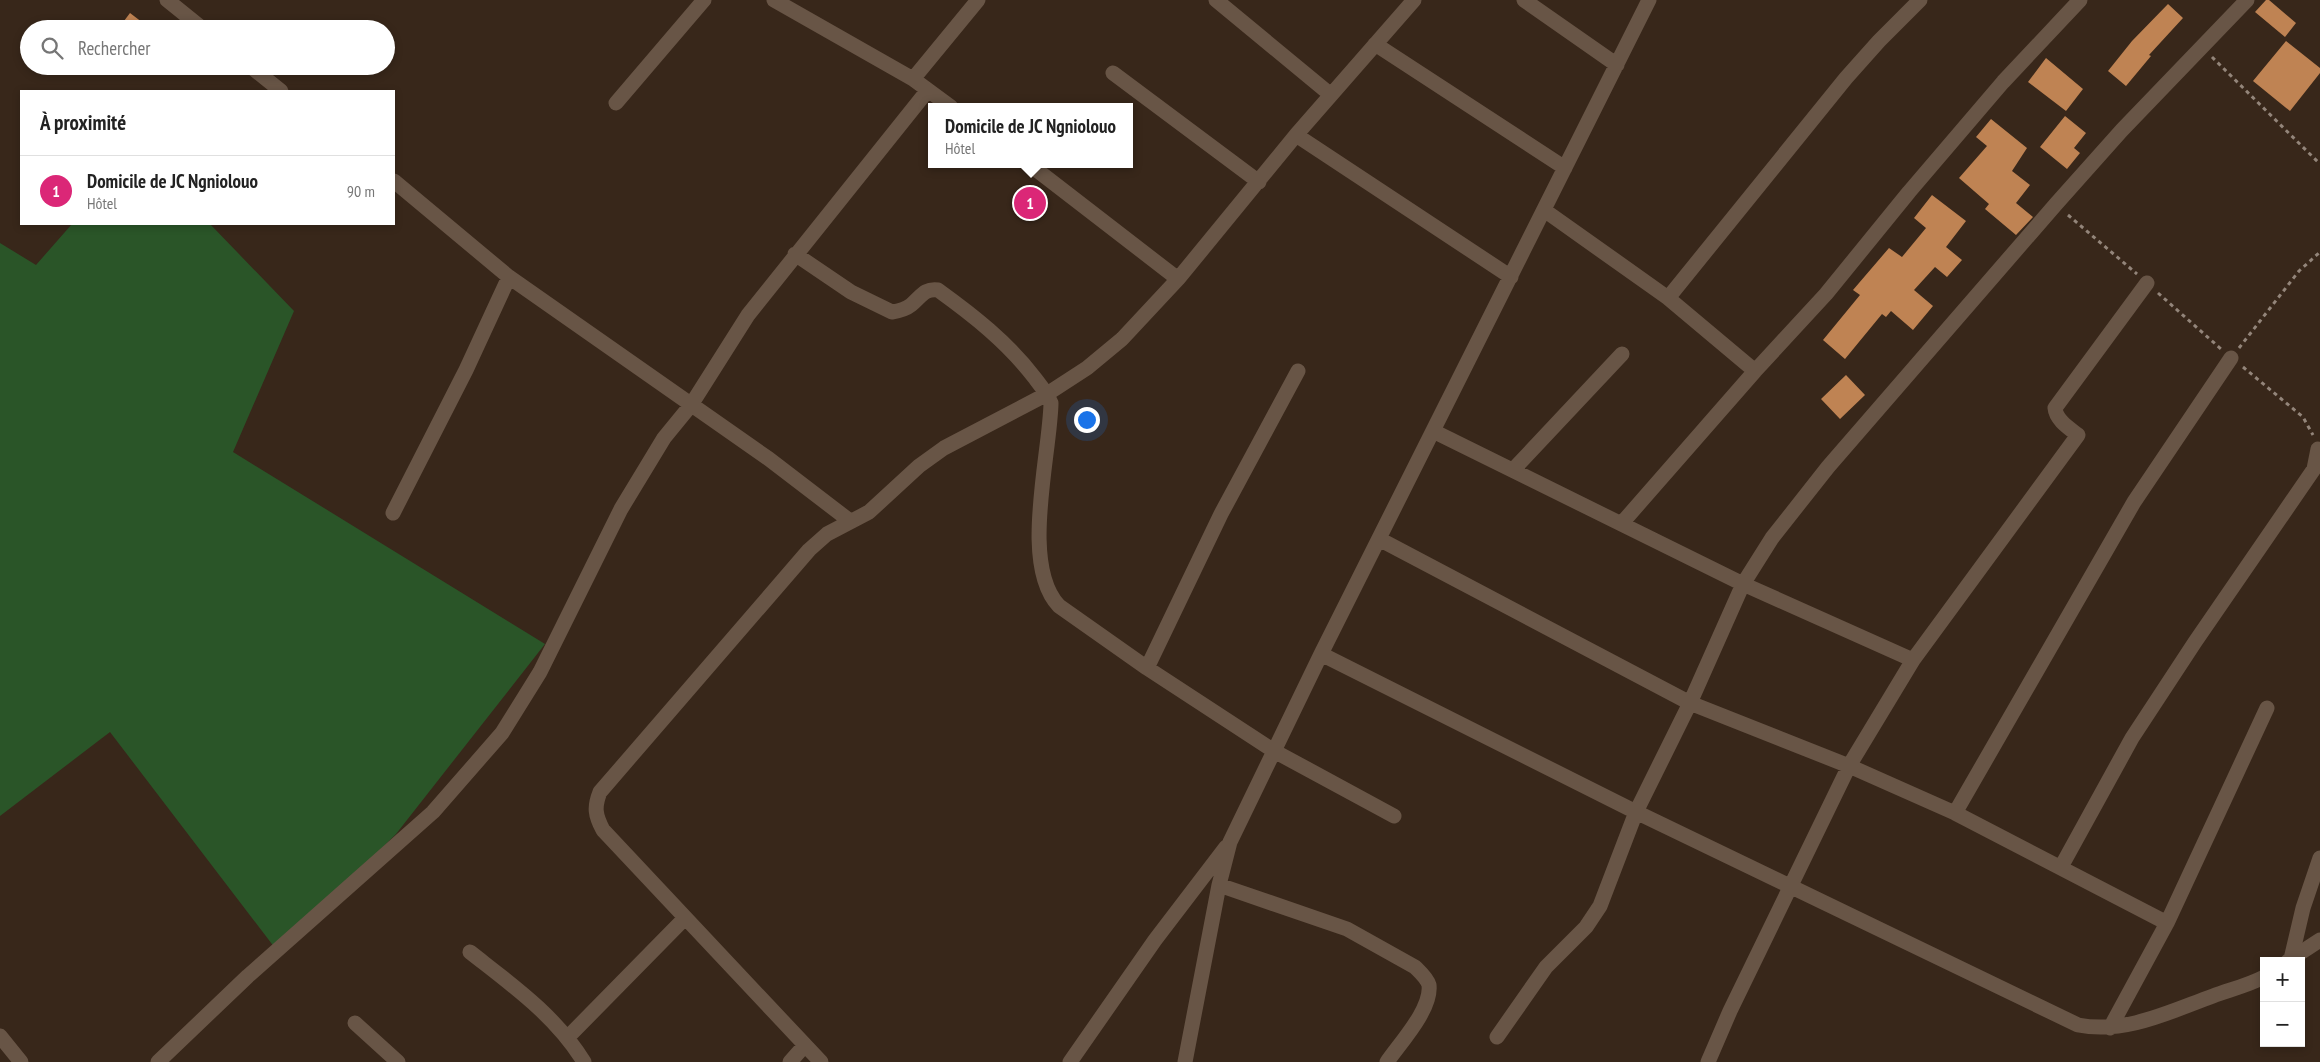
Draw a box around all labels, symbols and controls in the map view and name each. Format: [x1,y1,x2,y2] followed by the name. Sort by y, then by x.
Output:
[20,20,395,75] search box
[38,34,66,62] icon: search
[78,36,150,60] text: Rechercher
[928,103,1133,168] popup
[40,109,126,136] text: À proximité
[945,114,1116,138] text: Domicile de JC Ngniolouo
[945,138,975,158] text: Hôtel
[87,169,258,193] text: Domicile de JC Ngniolouo
[52,181,60,201] text: 1
[347,181,375,201] text: 90 m
[1014,184,1046,222] pin: 1
[87,193,117,213] text: Hôtel
[1074,407,1100,433] your location
[2260,957,2305,1047] map controls
[2260,957,2305,1002] button: +
[2260,1002,2305,1047] button: −

